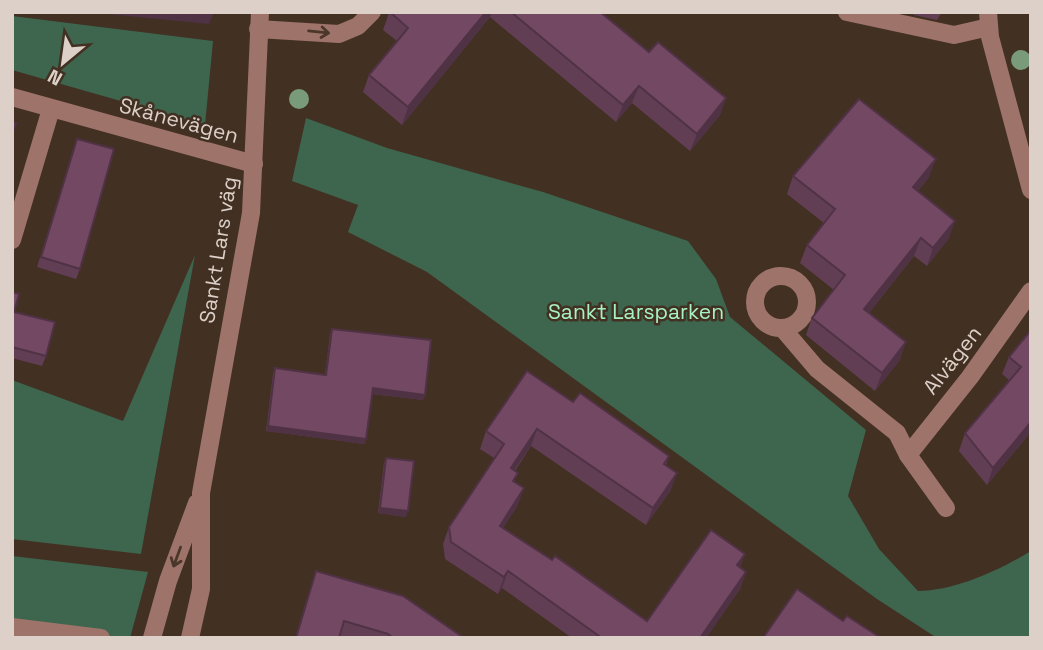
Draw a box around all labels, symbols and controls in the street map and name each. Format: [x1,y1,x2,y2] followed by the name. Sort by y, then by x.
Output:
[307,26,329,39] one-way arrow
[28,28,98,98] north arrow
[43,63,67,91] text: N
[116,91,242,149] street label: Skånevägen
[193,175,243,325] street label: Sankt Lars väg
[548,298,724,325] park label: Sankt Larsparken
[917,320,987,400] street label: Alvägen
[170,546,182,568] one-way arrow

